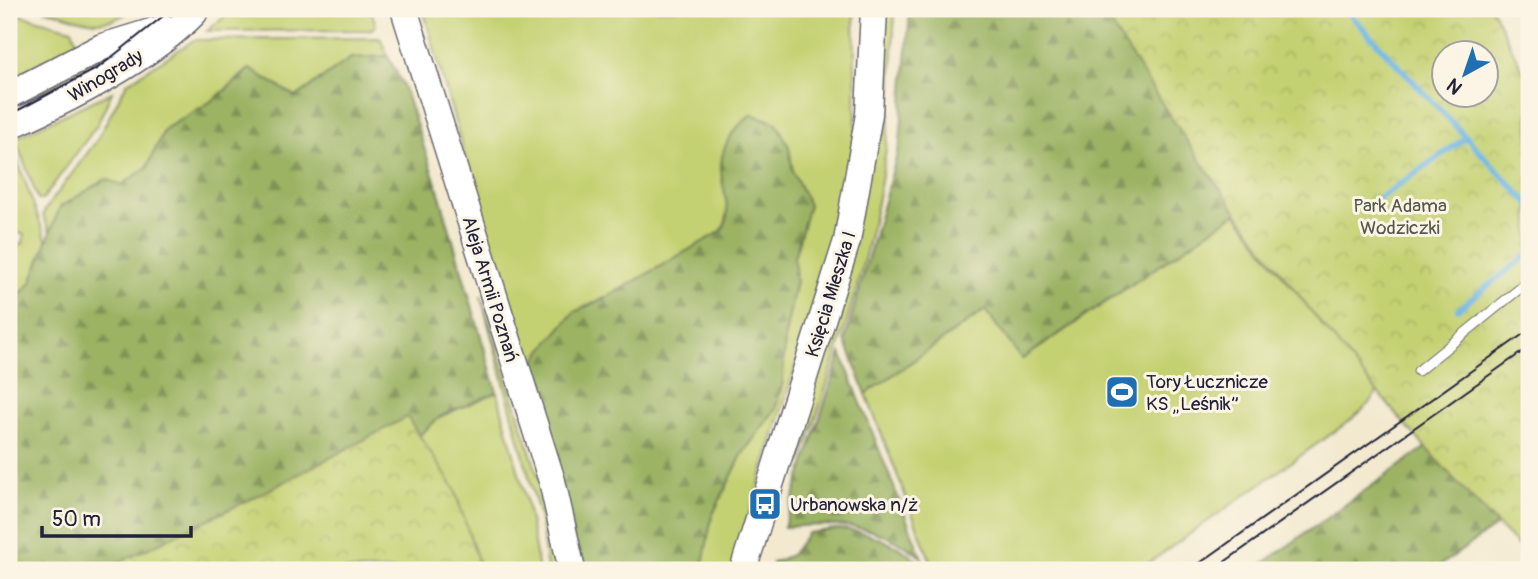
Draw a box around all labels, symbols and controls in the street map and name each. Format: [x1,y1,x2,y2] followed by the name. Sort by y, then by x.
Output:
[1430,38,1500,108] north arrow
[64,44,147,108] street label: Winogrady
[1442,73,1467,100] text: N
[1353,194,1447,240] park label: Park Adama Wodziczki
[456,213,524,365] street label: Aleja Armii Poznań
[800,228,862,360] street label: Księcia Mieszka I
[1146,370,1269,416] place label: Tory Łucznicze KS „Leśnik”
[1103,373,1141,411] sports icon: Tory Łucznicze KS „Leśnik”
[746,485,784,523] bus stop icon: Urbanowska n/ż
[790,493,918,517] place label: Urbanowska n/ż
[42,495,191,539] scale bar
[52,506,101,533] text: 50 m

